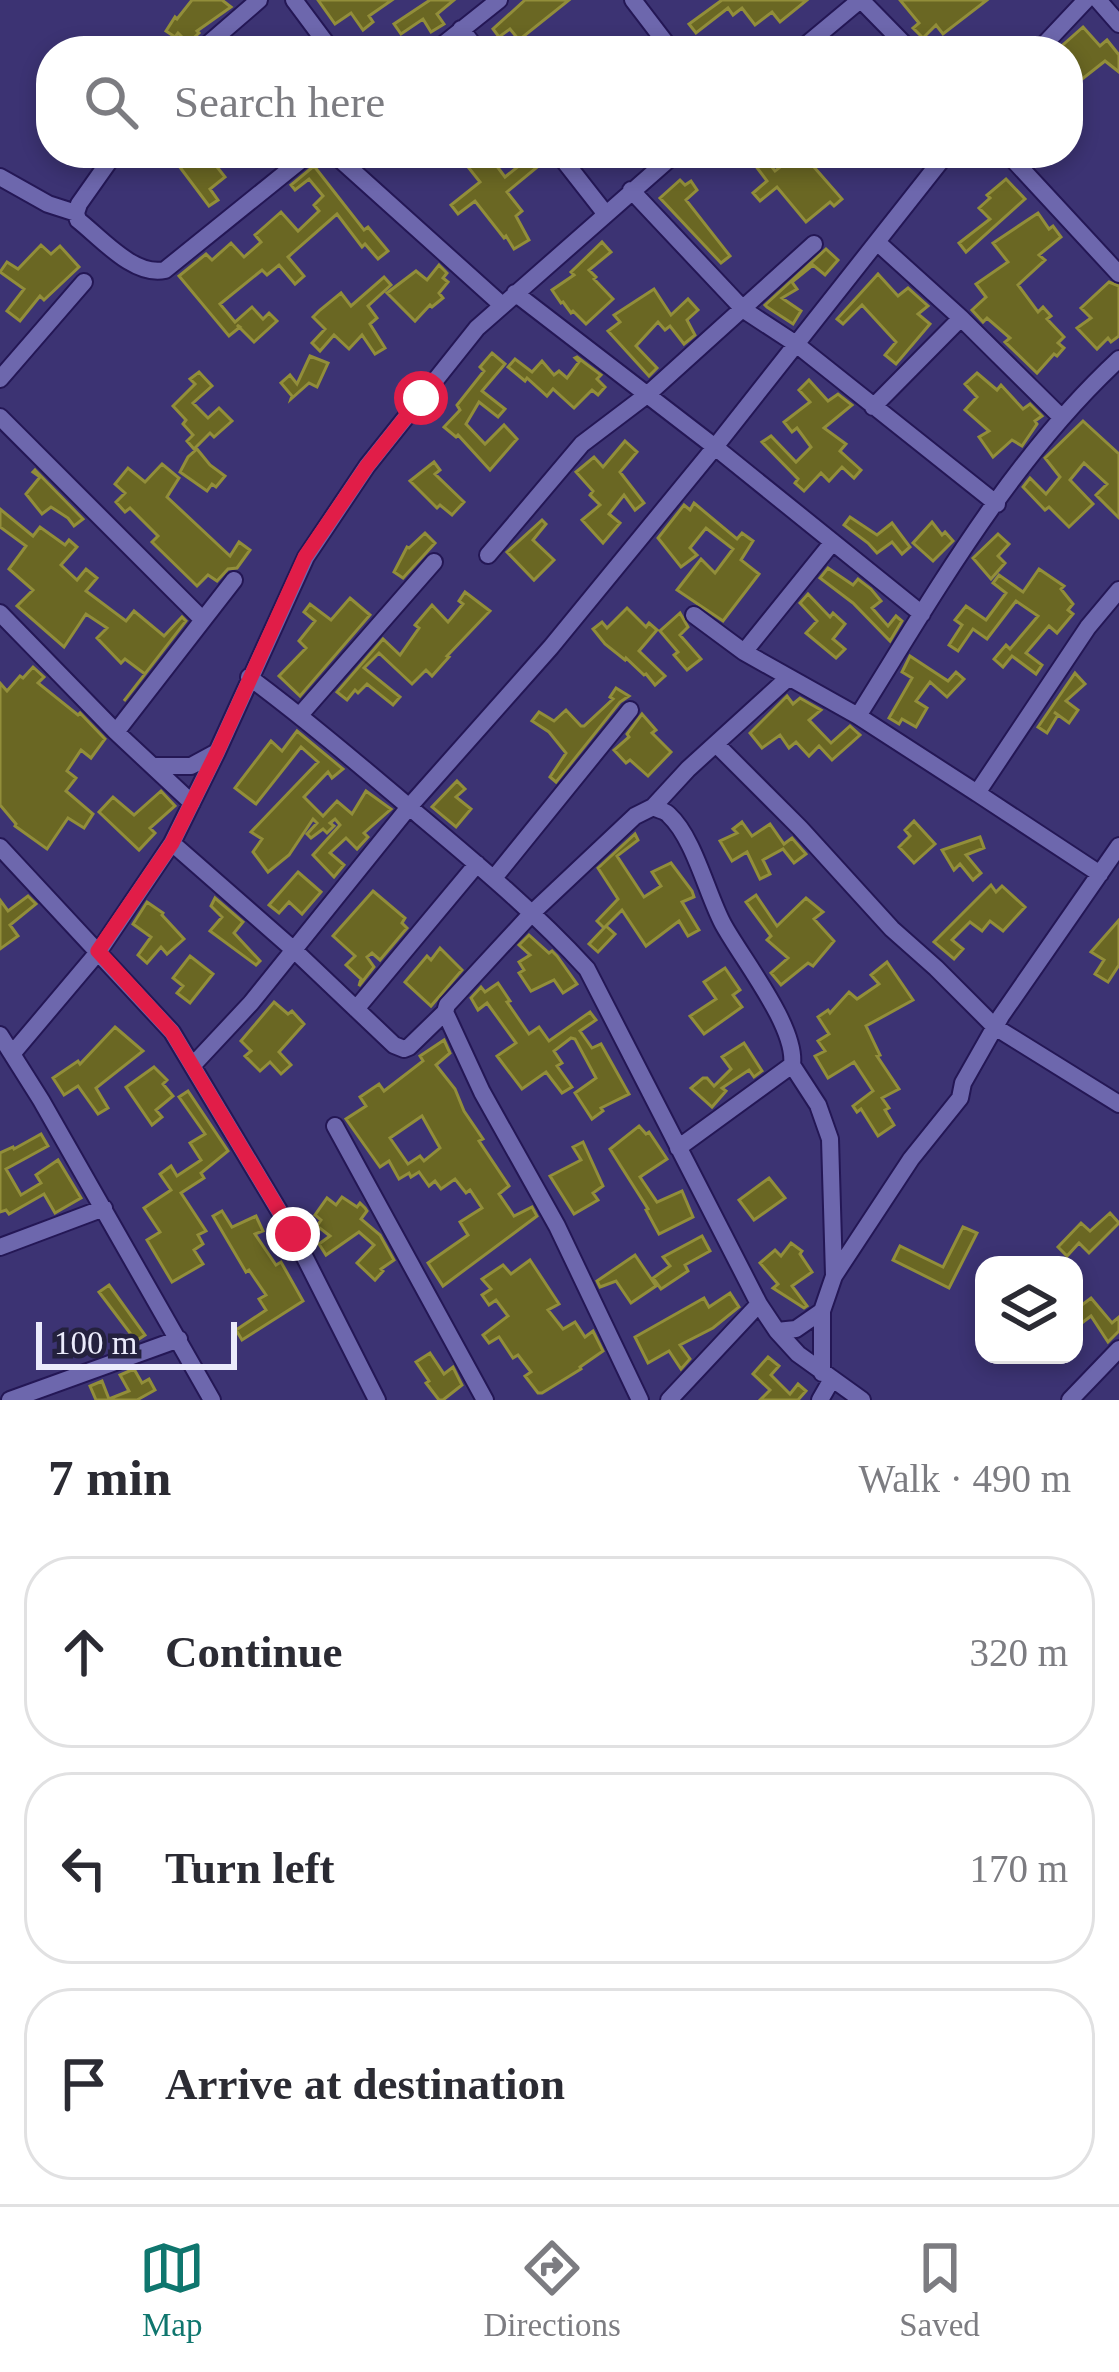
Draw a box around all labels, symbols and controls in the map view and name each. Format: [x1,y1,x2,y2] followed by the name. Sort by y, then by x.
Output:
[36,36,1083,168] search box
[78,69,144,135] icon: search
[174,77,385,127] text: Search here
[394,371,448,425] route start
[266,1207,320,1261] route end
[975,1256,1083,1364] map controls
[975,1256,1083,1364] button: layers
[36,1316,237,1369] scale bar
[54,1325,137,1361] text: 100 m
[48,1450,171,1506] text: 7 min
[859,1457,1071,1500] text: Walk · 490 m
[51,1619,117,1685] icon: ahead
[165,1627,343,1677] text: Continue
[969,1631,1068,1674] text: 320 m
[51,1835,117,1901] icon: left
[165,1843,335,1893] text: Turn left
[969,1847,1068,1890] text: 170 m
[51,2051,117,2117] icon: arrive
[165,2059,565,2109] text: Arrive at destination
[139,2235,205,2344] tab: Map
[483,2235,621,2344] tab: Directions
[899,2235,980,2344] tab: Saved

